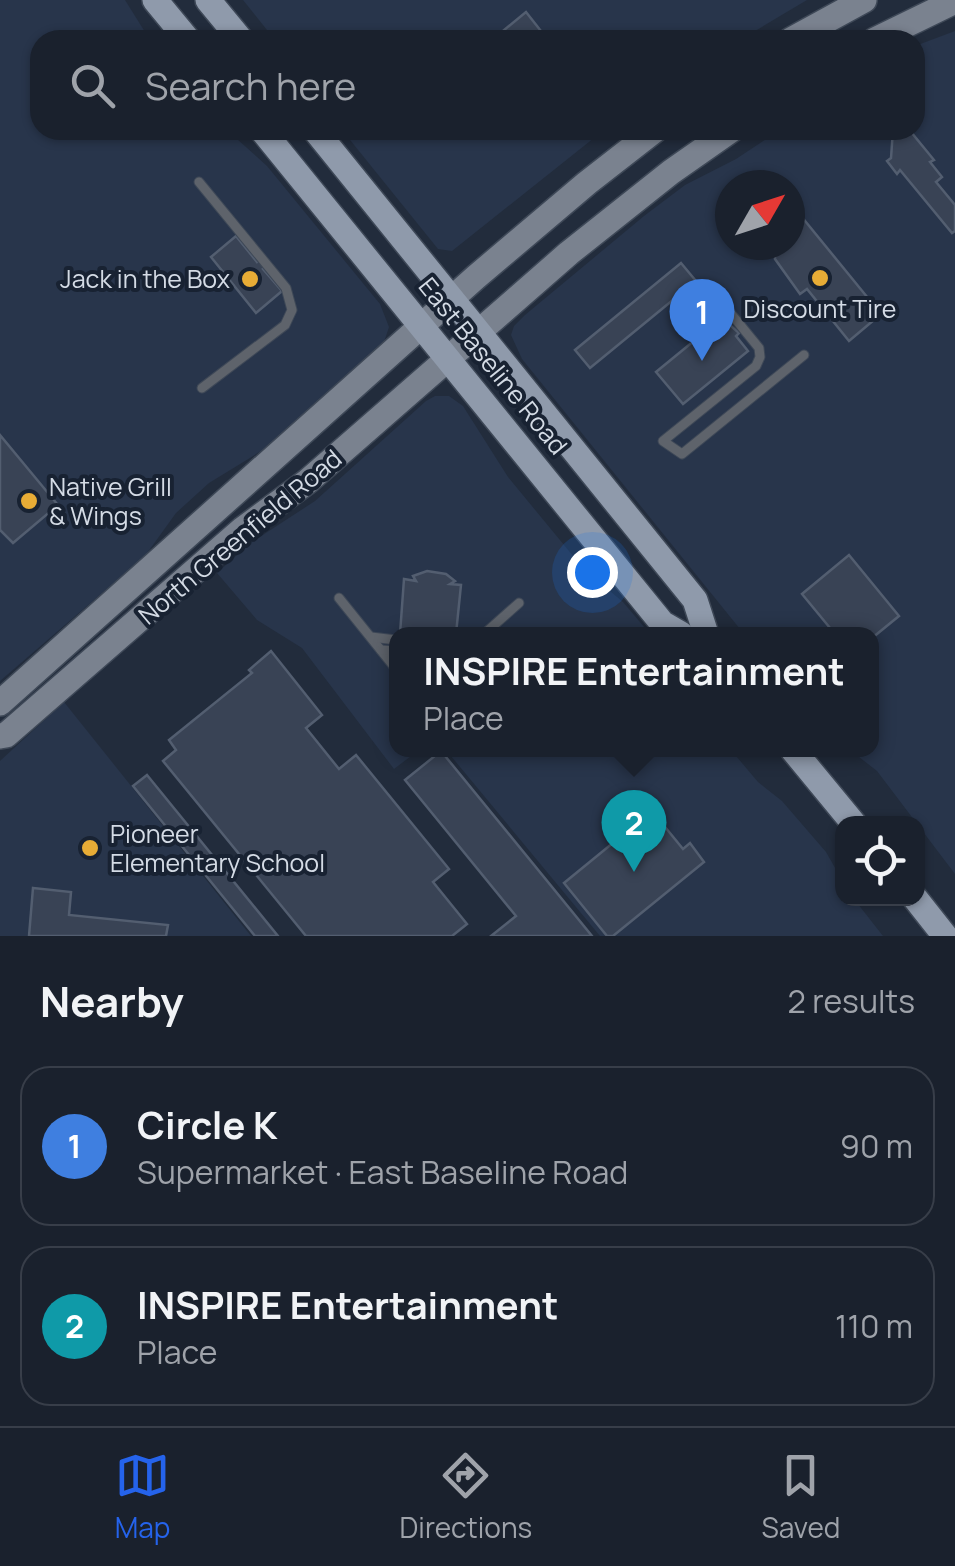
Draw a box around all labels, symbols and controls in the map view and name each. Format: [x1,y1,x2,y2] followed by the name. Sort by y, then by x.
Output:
[30,30,925,140] search box
[65,58,120,113] icon: search
[145,59,356,111] text: Search here
[715,170,805,260] north arrow
[60,261,230,296] place label: Jack in the Box
[809,267,831,289] marker: Discount Tire
[239,268,261,290] marker: Jack in the Box
[411,270,576,462] street label: East Baseline Road
[670,278,734,361] pin: 1
[744,291,896,326] place label: Discount Tire
[131,441,349,632] street label: North Greenfield Road
[49,469,172,533] place label: Native Grill & Wings
[18,490,40,512] marker: Native Grill & Wings
[567,547,618,598] your location
[389,627,879,757] popup
[423,644,845,696] text: INSPIRE Entertainment
[423,696,504,740] text: Place
[602,790,666,872] pin: 2
[110,816,325,880] place label: Pioneer Elementary School
[835,816,925,906] map controls
[835,816,925,906] button: locate
[79,837,101,859] marker: Pioneer Elementary School
[40,972,184,1030] text: Nearby
[788,979,915,1023] text: 2 results
[137,1098,278,1150] text: Circle K
[67,1124,82,1168] text: 1
[840,1124,913,1168] text: 90 m
[137,1150,628,1194] text: Supermarket · East Baseline Road
[137,1278,558,1330] text: INSPIRE Entertainment
[65,1304,84,1348] text: 2
[835,1304,913,1348] text: 110 m
[137,1330,218,1374] text: Place
[115,1448,170,1546] tab: Map
[400,1448,532,1546] tab: Directions
[761,1448,840,1546] tab: Saved

